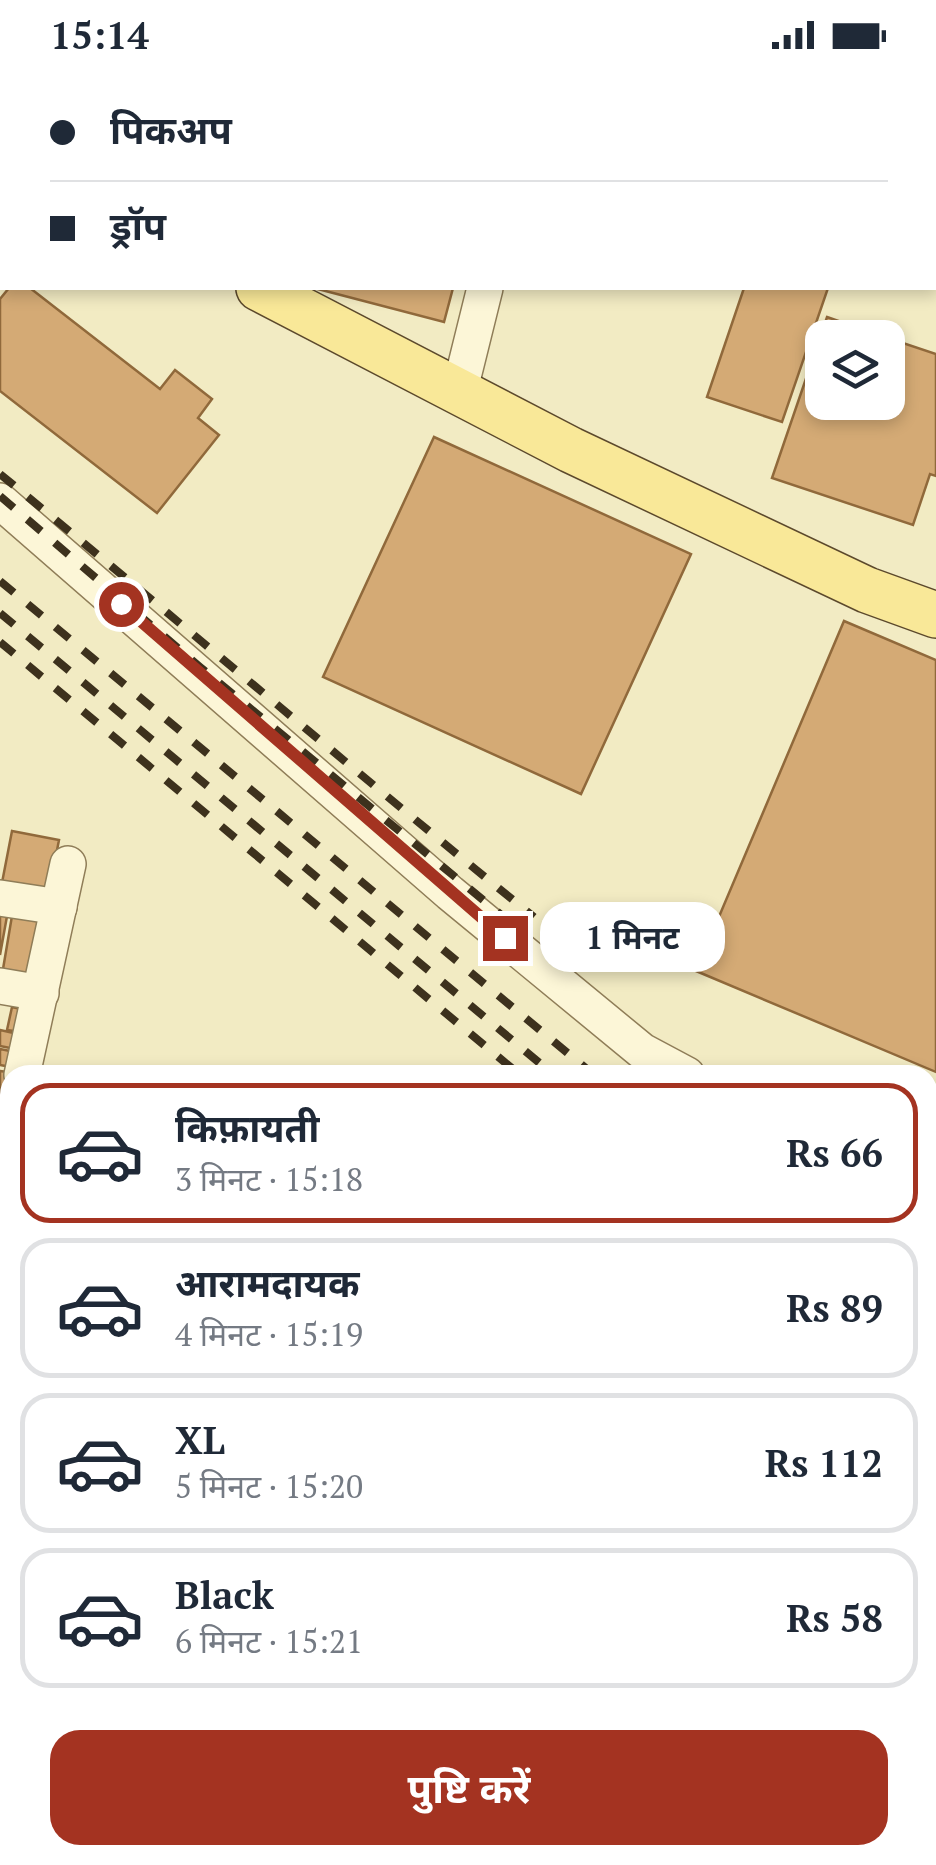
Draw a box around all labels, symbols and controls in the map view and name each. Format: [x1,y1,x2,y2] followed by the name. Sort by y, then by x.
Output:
[50,10,149,60] text: 15:14
[110,105,232,155] text: पिकअप
[110,201,166,251] text: ड्रॉप
[805,320,905,420] map controls
[805,320,905,420] button: layers
[99,582,144,627] route start
[540,903,725,973] callout: 1 मिनट
[483,916,528,961] route end
[586,916,679,958] text: 1 मिनट
[175,1103,319,1153] text: किफ़ायती
[55,1108,145,1198] icon: car
[786,1128,883,1178] text: Rs 66
[175,1158,363,1200] text: 3 मिनट · 15:18
[175,1258,359,1308] text: आरामदायक
[55,1263,145,1353] icon: car
[786,1283,883,1333] text: Rs 89
[175,1313,363,1355] text: 4 मिनट · 15:19
[175,1415,225,1465] text: XL
[55,1418,145,1508] icon: car
[765,1438,883,1488] text: Rs 112
[175,1465,363,1507] text: 5 मिनट · 15:20
[175,1570,274,1620] text: Black
[55,1573,145,1663] icon: car
[786,1593,883,1643] text: Rs 58
[175,1620,363,1662] text: 6 मिनट · 15:21
[50,1730,888,1845] button: पुष्टि करें

